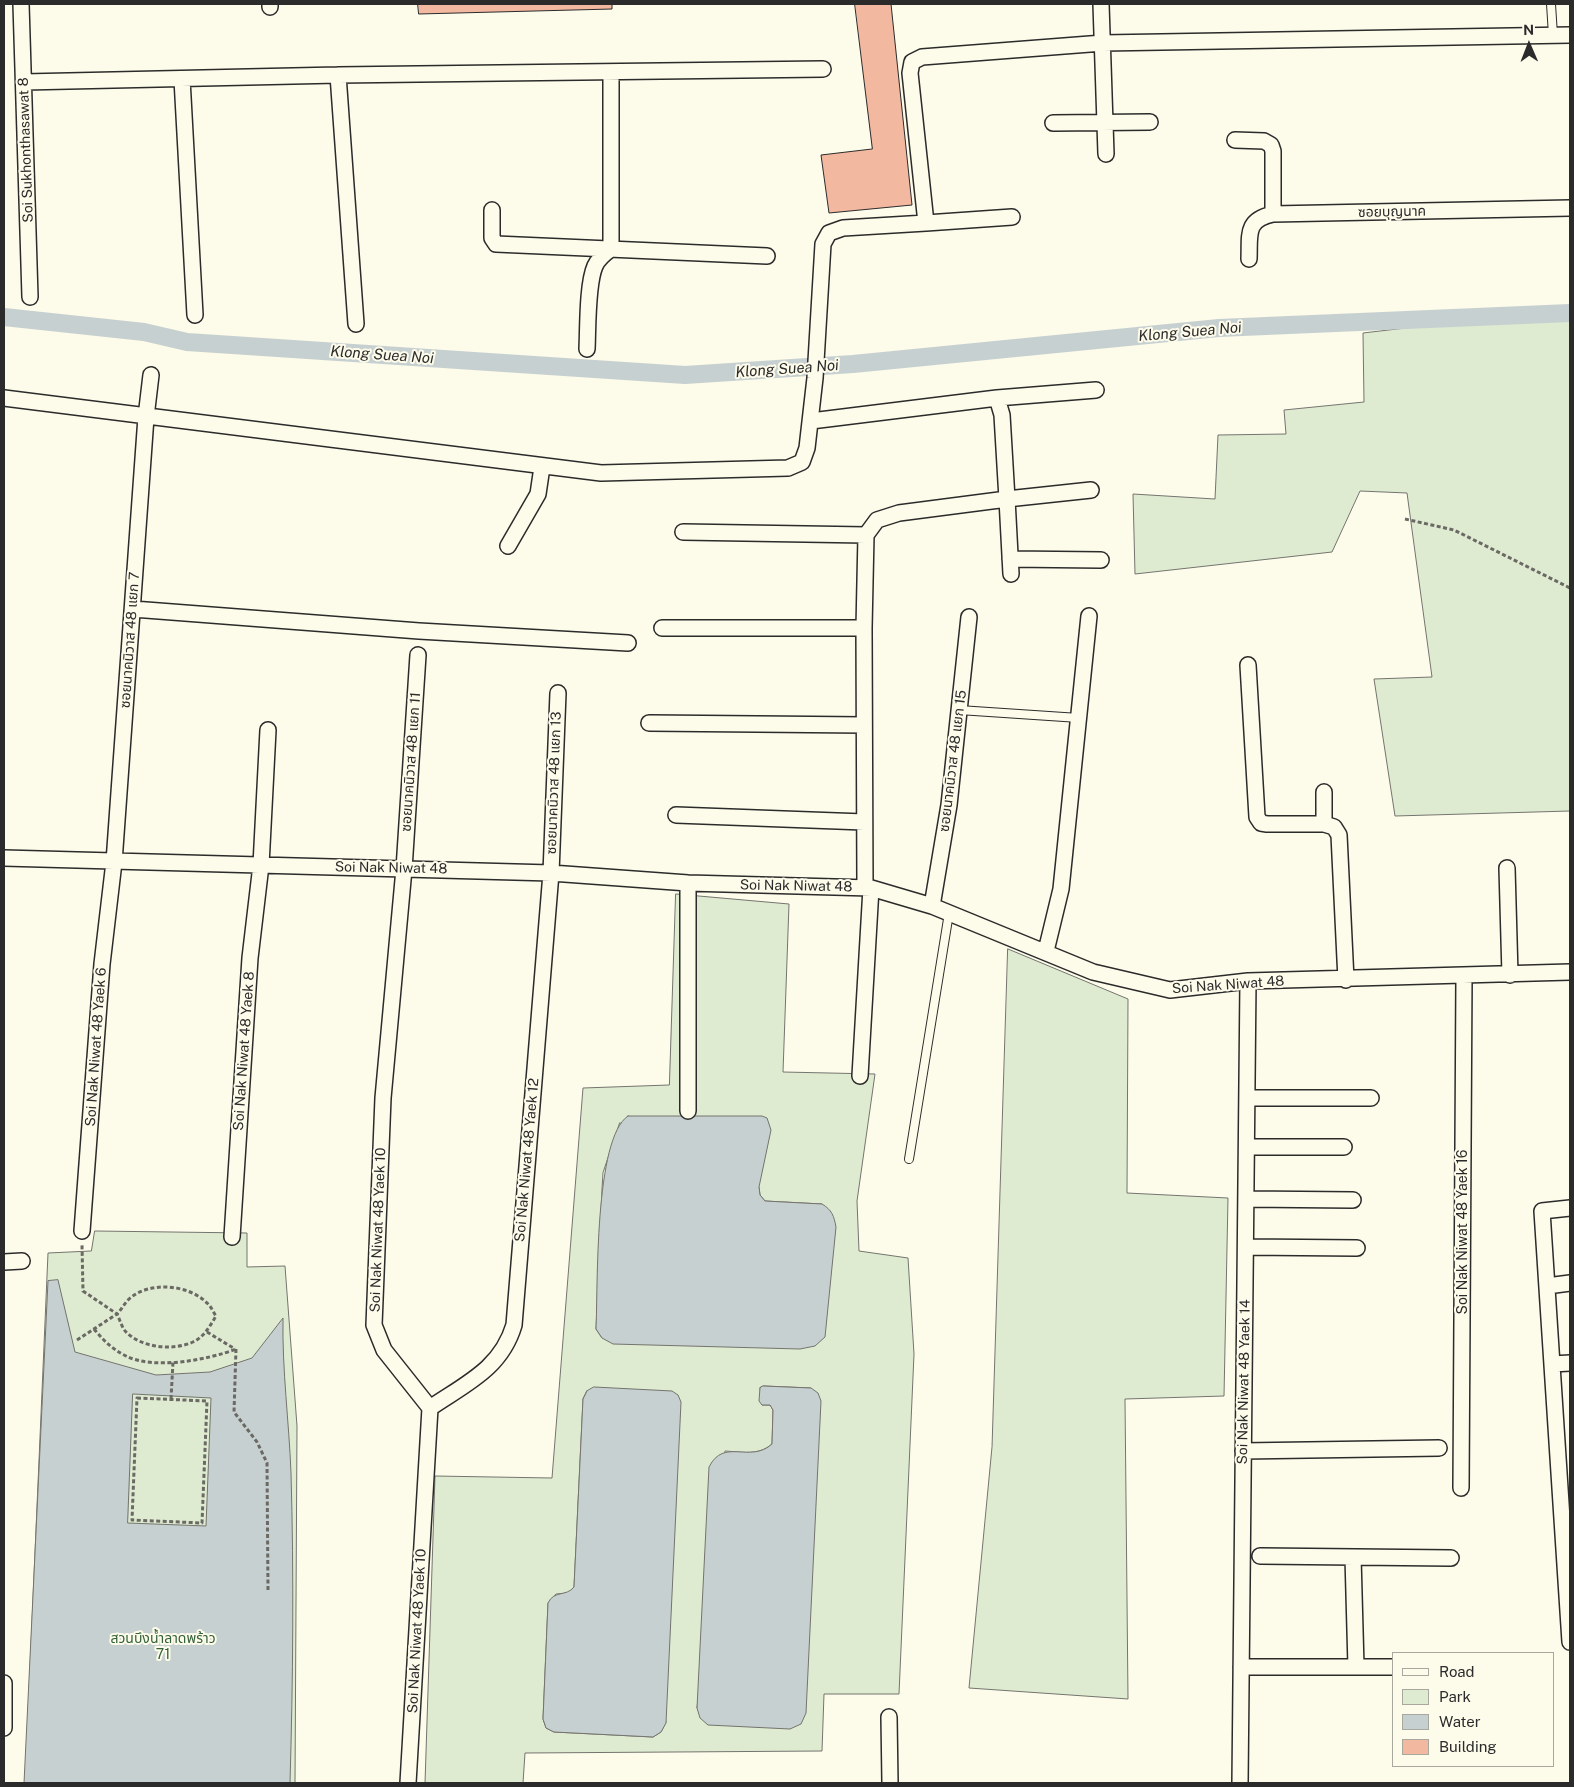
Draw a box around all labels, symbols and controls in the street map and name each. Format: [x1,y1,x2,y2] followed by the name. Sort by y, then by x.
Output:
[1504,20,1554,70] north arrow
[1523,22,1534,38] text: N
[15,77,37,223] street label: Soi Sukhonthasawat 8
[1358,203,1426,221] street label: ซอยบุญนาค
[1138,319,1242,345] water label: Klong Suea Noi
[330,342,434,368] water label: Klong Suea Noi
[735,356,839,382] water label: Klong Suea Noi
[117,571,143,709] street label: ซอยนาคนิวาส 48 แยก 7
[936,689,970,833] street label: ซอยนาคนิวาส 48 แยก 15
[398,692,424,832] street label: ซอยนาคนิวาส 48 แยก 11
[543,711,565,855] street label: ซอยนาคนิวาส 48 แยก 13
[335,859,447,877] street label: Soi Nak Niwat 48
[740,877,852,895] street label: Soi Nak Niwat 48
[82,967,110,1127] street label: Soi Nak Niwat 48 Yaek 6
[230,971,258,1131] street label: Soi Nak Niwat 48 Yaek 8
[1171,973,1285,997] street label: Soi Nak Niwat 48
[511,1077,543,1243] street label: Soi Nak Niwat 48 Yaek 12
[367,1147,389,1313] street label: Soi Nak Niwat 48 Yaek 10
[1455,1150,1471,1314] street label: Soi Nak Niwat 48 Yaek 16
[1234,1299,1254,1465] street label: Soi Nak Niwat 48 Yaek 14
[404,1548,430,1714] street label: Soi Nak Niwat 48 Yaek 10
[110,1631,216,1664] park label: สวนบึงน้ำลาดพร้าว 71
[1392,1652,1554,1767] legend
[1439,1663,1475,1680] text: Road
[1439,1688,1471,1705] text: Park
[1439,1713,1481,1730] text: Water
[1439,1738,1497,1755] text: Building

